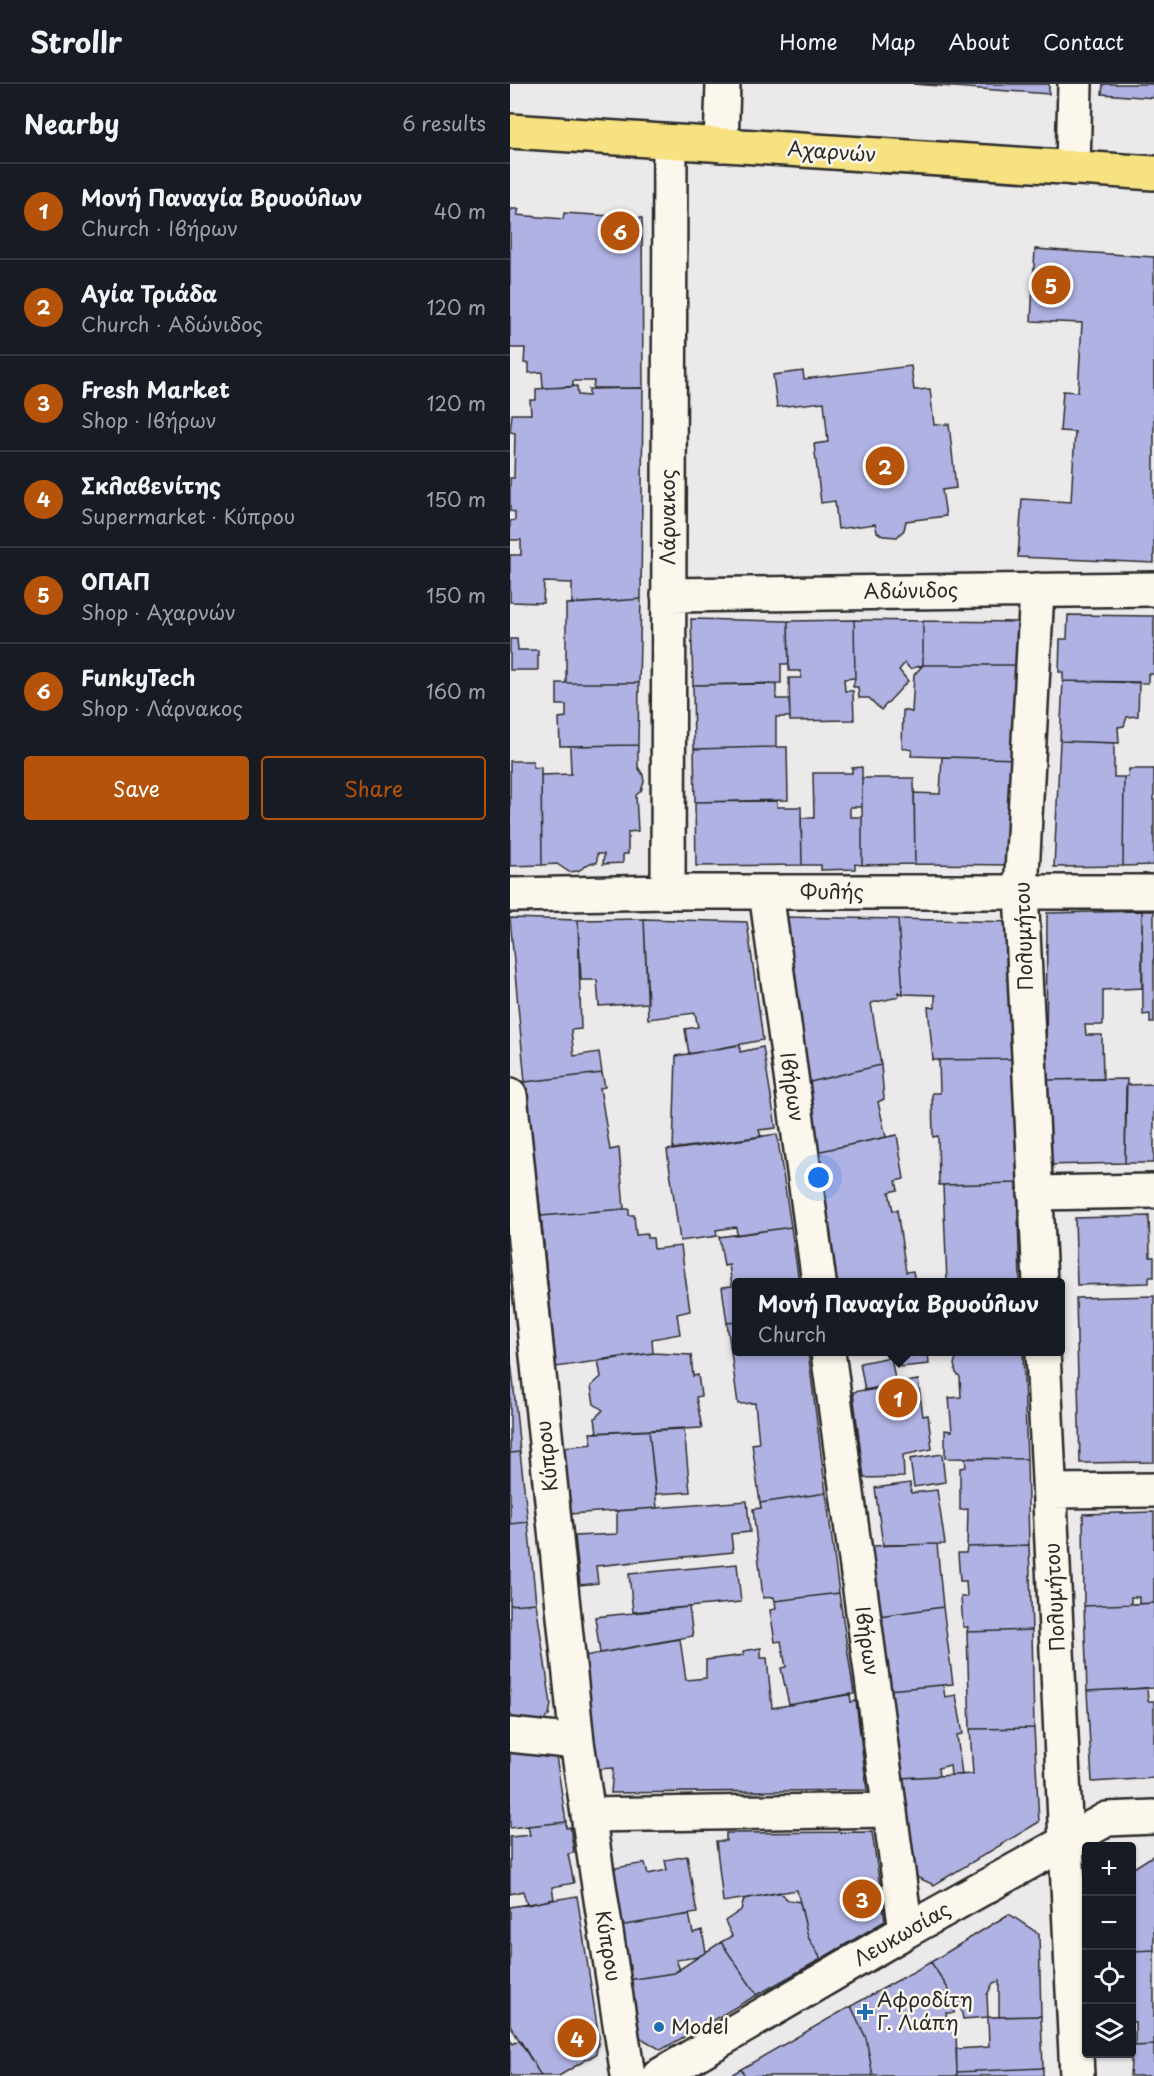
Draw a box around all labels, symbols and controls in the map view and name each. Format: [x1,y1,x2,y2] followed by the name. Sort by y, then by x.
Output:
[30,20,122,63] text: Strollr
[779,25,838,57] text: Home
[871,25,916,57] text: Map
[949,25,1010,57] text: About
[1043,25,1124,57] text: Contact
[24,104,119,143] text: Nearby
[402,108,486,138] text: 6 results
[787,133,878,169] street label: Αχαρνών
[81,180,363,213] text: Μονή Παναγία Βρυούλων
[39,196,48,226] text: 1
[434,196,486,226] text: 40 m
[600,208,640,254] pin: 6
[81,213,238,243] text: Church · Ιβήρων
[1032,262,1070,308] pin: 5
[81,276,217,309] text: Αγία Τριάδα
[36,292,51,322] text: 2
[427,292,486,322] text: 120 m
[81,309,263,339] text: Church · Αδώνιδος
[81,372,230,405] text: Fresh Market
[37,388,50,418] text: 3
[427,388,486,418] text: 120 m
[81,405,217,435] text: Shop · Ιβήρων
[866,444,904,488] pin: 2
[81,468,221,501] text: Σκλαβενίτης
[652,469,682,565] street label: Λάρνακος
[37,484,50,514] text: 4
[426,484,486,514] text: 150 m
[81,501,295,531] text: Supermarket · Κύπρου
[81,564,150,597] text: ΟΠΑΠ
[863,574,959,606] street label: Αδώνιδος
[37,580,50,610] text: 5
[426,580,486,610] text: 150 m
[81,597,236,627] text: Shop · Αχαρνών
[81,660,195,693] text: FunkyTech
[36,676,51,706] text: 6
[426,676,486,706] text: 160 m
[81,693,243,723] text: Shop · Λάρνακος
[24,756,249,820] button: Save
[261,756,486,820] button: Share
[800,876,864,906] street label: Φυλής
[1006,881,1040,991] street label: Πολυμήτου
[773,1050,813,1124] street label: Ιβήρων
[804,1163,833,1192] your location
[732,1278,1065,1356] popup
[758,1286,1039,1319] text: Μονή Παναγία Βρυούλων
[758,1319,826,1349] text: Church
[878,1376,918,1420] pin: 1
[527,1419,565,1493] street label: Κύπρου
[1036,1542,1072,1652] street label: Πολυμήτου
[848,1604,888,1678] street label: Ιβήρων
[1082,1842,1136,2058] map controls
[1082,1842,1136,1896] button: +
[842,1876,882,1922] pin: 3
[848,1893,955,1973] street label: Λευκωσίας
[1082,1896,1136,1950] button: −
[589,1908,629,1983] street label: Κύπρου
[1082,1950,1136,2004] button: locate
[877,1984,973,2037] place label: Αφροδίτη Γ. Λιάπη
[1082,2004,1136,2058] button: layers
[858,2005,872,2019] marker: Αφροδίτη Γ. Λιάπη
[671,2011,729,2041] place label: Model
[558,2016,596,2060] pin: 4
[652,2020,666,2034] marker: Model

